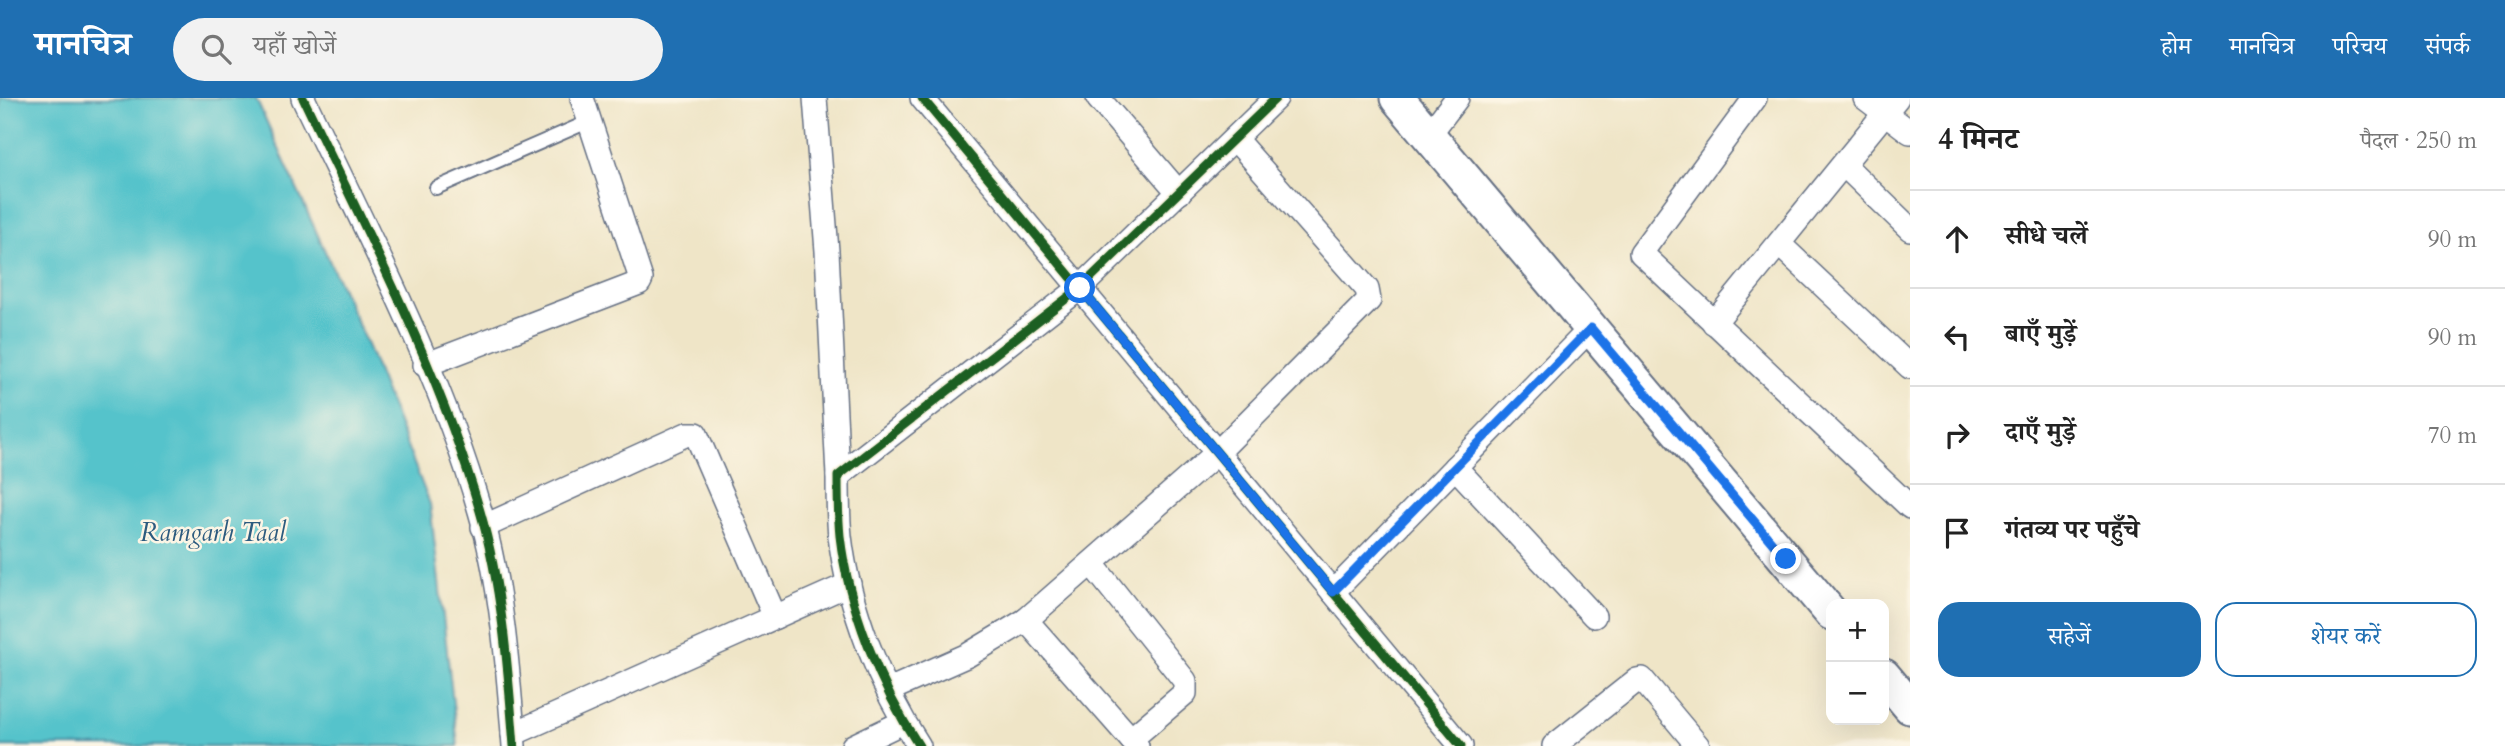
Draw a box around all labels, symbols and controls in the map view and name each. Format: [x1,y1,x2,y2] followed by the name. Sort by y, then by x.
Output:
[173,18,663,81] search box
[35,22,131,67] text: मानचित्र
[253,28,336,63] text: यहाँ खोजें
[197,30,235,68] icon: search
[2161,30,2191,63] text: होम
[2229,30,2295,63] text: मानचित्र
[2333,30,2387,63] text: परिचय
[2425,30,2470,63] text: संपर्क
[1938,119,2018,160] text: 4 मिनट
[2360,125,2477,156] text: पैदल · 250 m
[2005,218,2087,253] text: सीधे चलें
[1938,220,1976,258] icon: ahead
[2428,224,2477,255] text: 90 m
[1064,272,1095,303] route start
[2005,316,2076,351] text: बाएँ मुड़ें
[1938,318,1976,356] icon: left
[2428,322,2477,353] text: 90 m
[2005,414,2076,449] text: दाएँ मुड़ें
[1938,416,1976,454] icon: right
[2428,420,2477,451] text: 70 m
[2005,512,2139,547] text: गंतव्य पर पहुँचे
[1938,514,1976,552] icon: arrive
[140,515,287,550] water label: Ramgarh Taal
[1770,543,1801,574] route end
[1826,599,1889,725] map controls
[1826,599,1889,662] button: +
[1938,602,2201,677] button: सहेजें
[2215,602,2477,677] button: शेयर करें
[1826,662,1889,725] button: −

